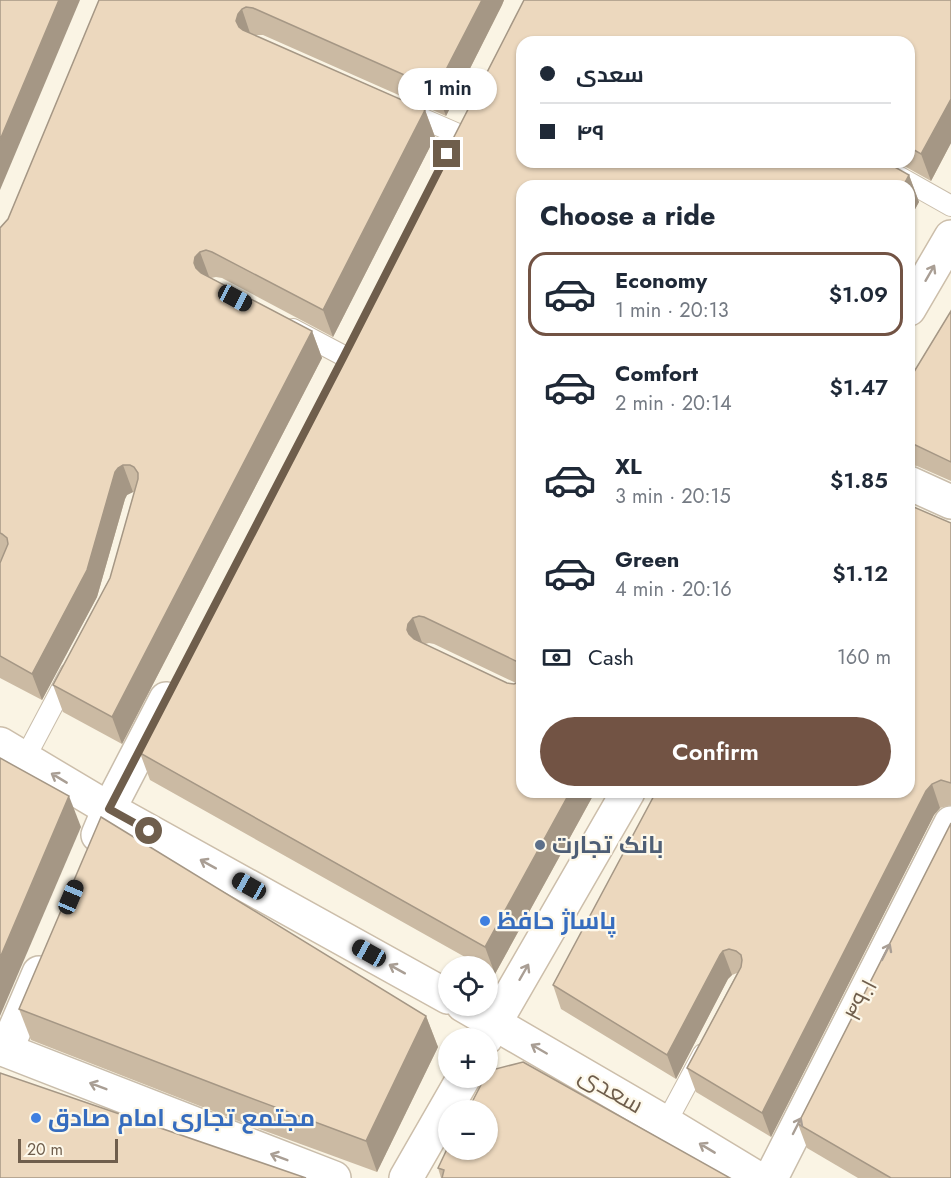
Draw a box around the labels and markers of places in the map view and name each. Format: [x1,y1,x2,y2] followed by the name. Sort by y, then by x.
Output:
[552,827,664,862] place label: بانک تجارت
[533,838,547,852] marker: بانک تجارت
[497,903,616,938] place label: پاساژ حافظ
[478,914,492,928] marker: پاساژ حافظ
[48,1100,315,1135] place label: مجتمع تجاری امام صادق
[29,1111,43,1125] marker: مجتمع تجاری امام صادق

